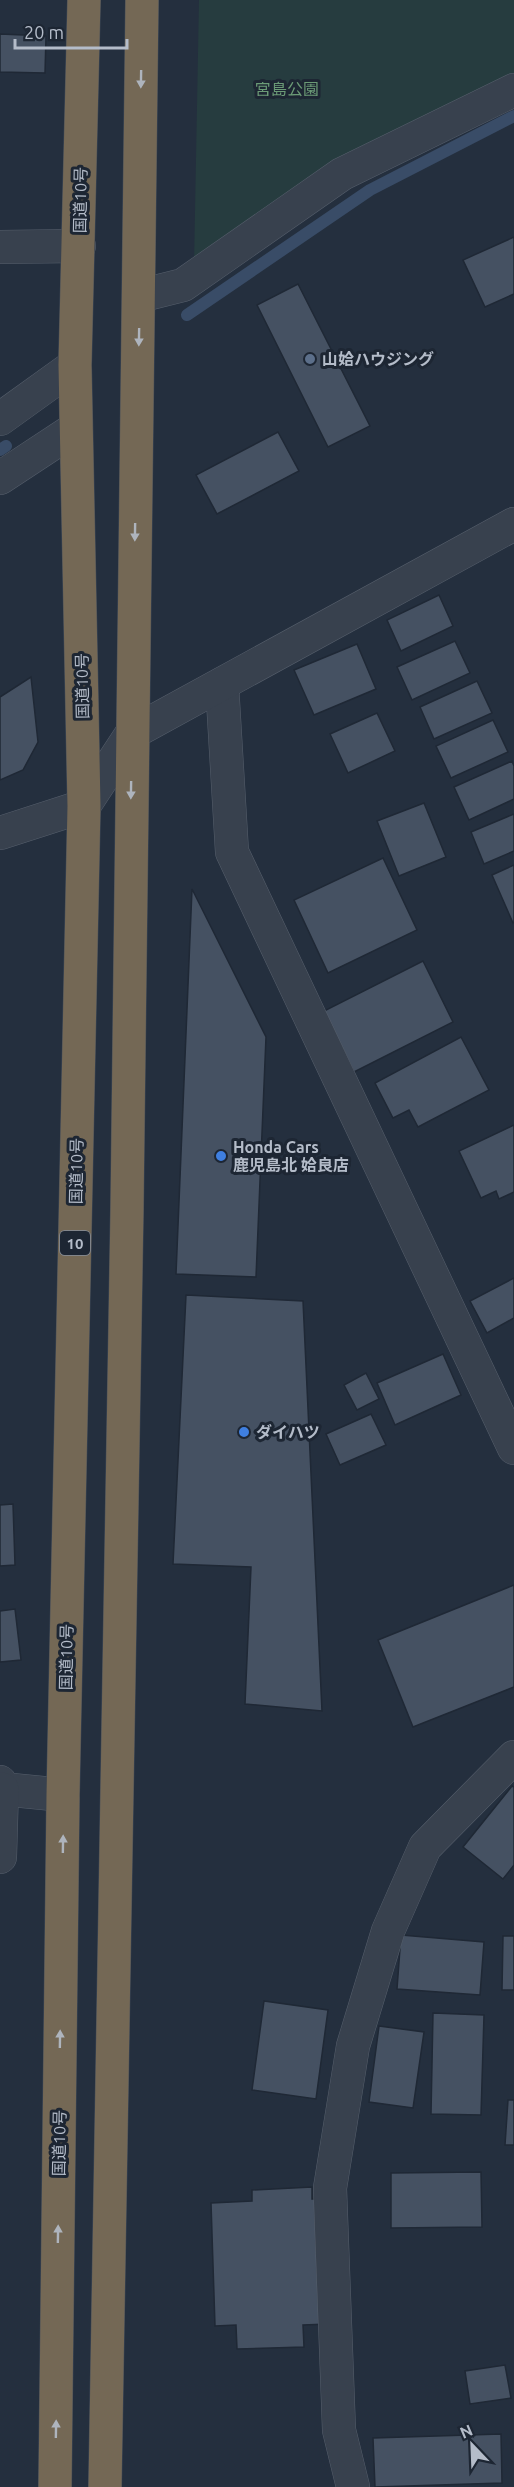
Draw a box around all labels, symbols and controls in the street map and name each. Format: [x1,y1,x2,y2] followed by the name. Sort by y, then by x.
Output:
[15,12,128,50] scale bar
[24,22,64,42] text: 20 m
[137,70,146,89] one-way arrow
[255,80,319,98] park label: 宮島公園
[70,167,90,233] street label: 国道10号
[134,328,143,347] one-way arrow
[322,350,434,368] place label: 山姶ハウジング
[303,352,317,366] marker: 山姶ハウジング
[130,523,140,542] one-way arrow
[72,653,92,719] street label: 国道10号
[126,781,136,800] one-way arrow
[66,1138,86,1204] street label: 国道10号
[233,1138,349,1174] place label: Honda Cars 鹿児島北 姶良店
[214,1149,228,1163] marker: Honda Cars 鹿児島北 姶良店
[60,1231,90,1255] road number: 10
[256,1423,320,1441] place label: ダイハツ
[237,1425,251,1439] marker: ダイハツ
[56,1624,76,1690] street label: 国道10号
[58,1834,68,1853] one-way arrow
[56,2029,65,2048] one-way arrow
[49,2110,69,2176] street label: 国道10号
[53,2224,63,2243] one-way arrow
[442,2415,502,2475] north arrow
[51,2419,61,2438] one-way arrow
[457,2421,475,2442] text: N

